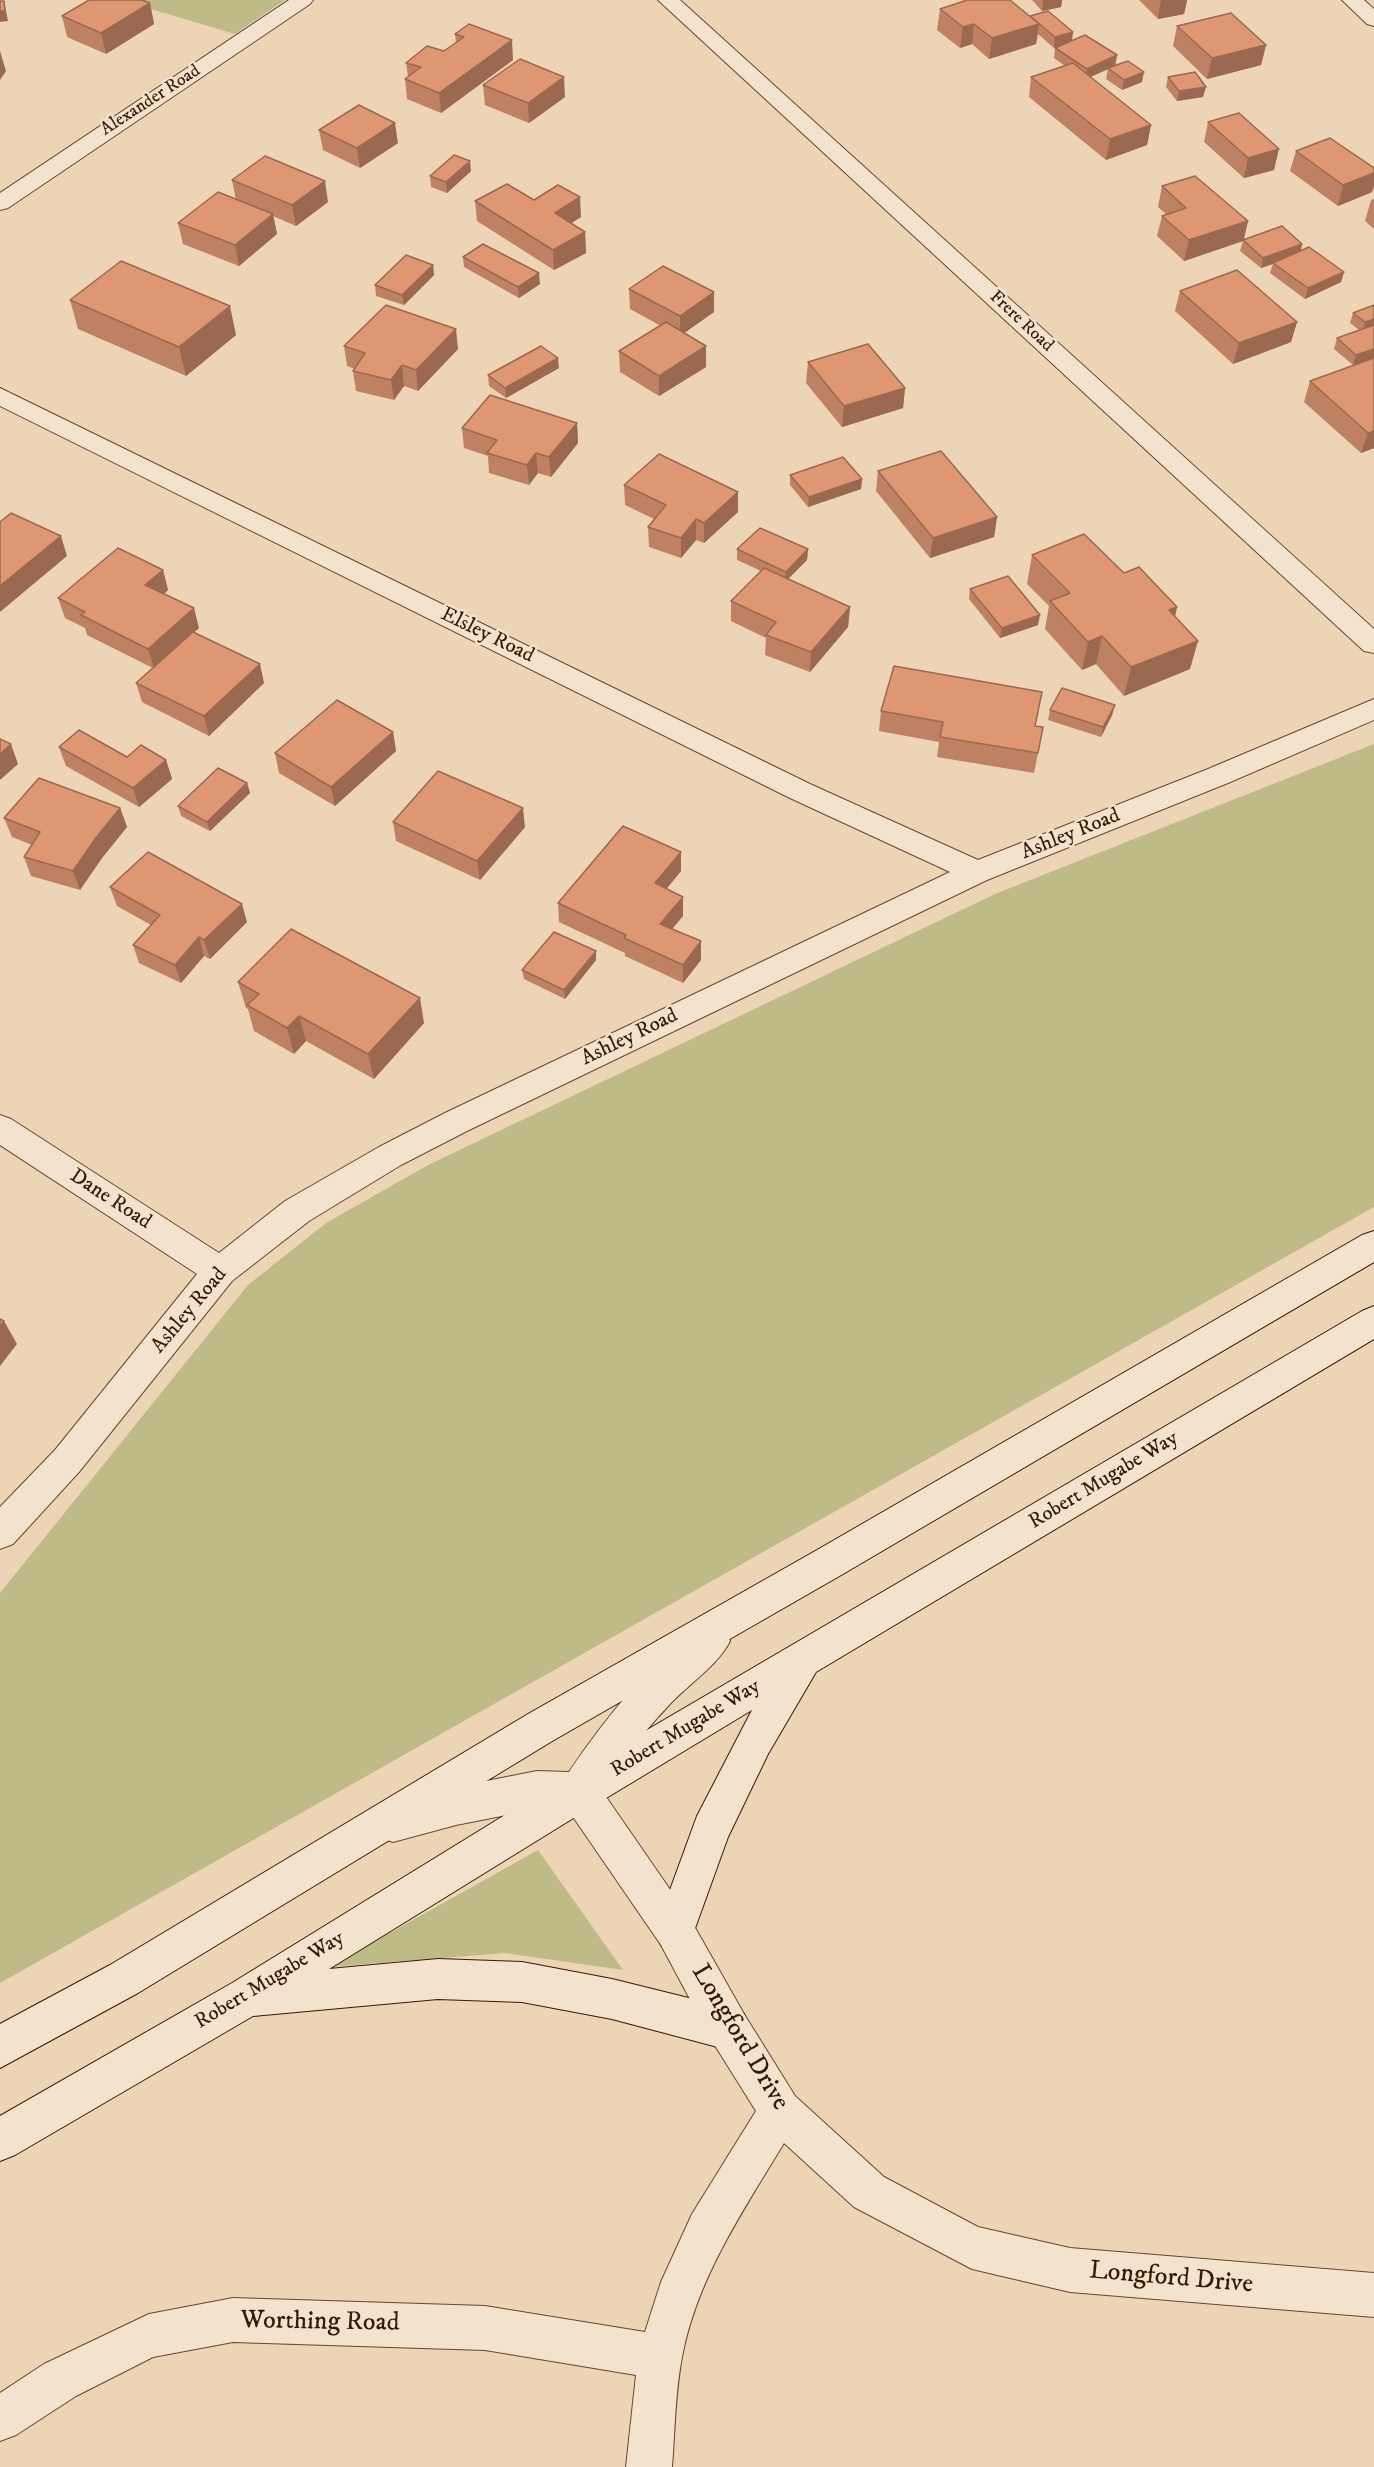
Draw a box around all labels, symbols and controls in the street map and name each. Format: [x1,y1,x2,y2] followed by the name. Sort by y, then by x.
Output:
[97,61,205,141] street label: Alexander Road
[985,287,1057,357] street label: Frere Road
[436,603,538,669] street label: Elsley Road
[1018,804,1124,866] street label: Ashley Road
[578,1004,682,1072] street label: Ashley Road
[64,1164,156,1236] street label: Dane Road
[147,1263,233,1359] street label: Ashley Road
[1025,1427,1183,1535] street label: Robert Mugabe Way
[607,1675,765,1783] street label: Robert Mugabe Way
[191,1927,349,2035] street label: Robert Mugabe Way
[683,1960,795,2116] street label: Longford Drive
[1088,2256,1254,2302] street label: Longford Drive
[240,2306,400,2340] street label: Worthing Road

